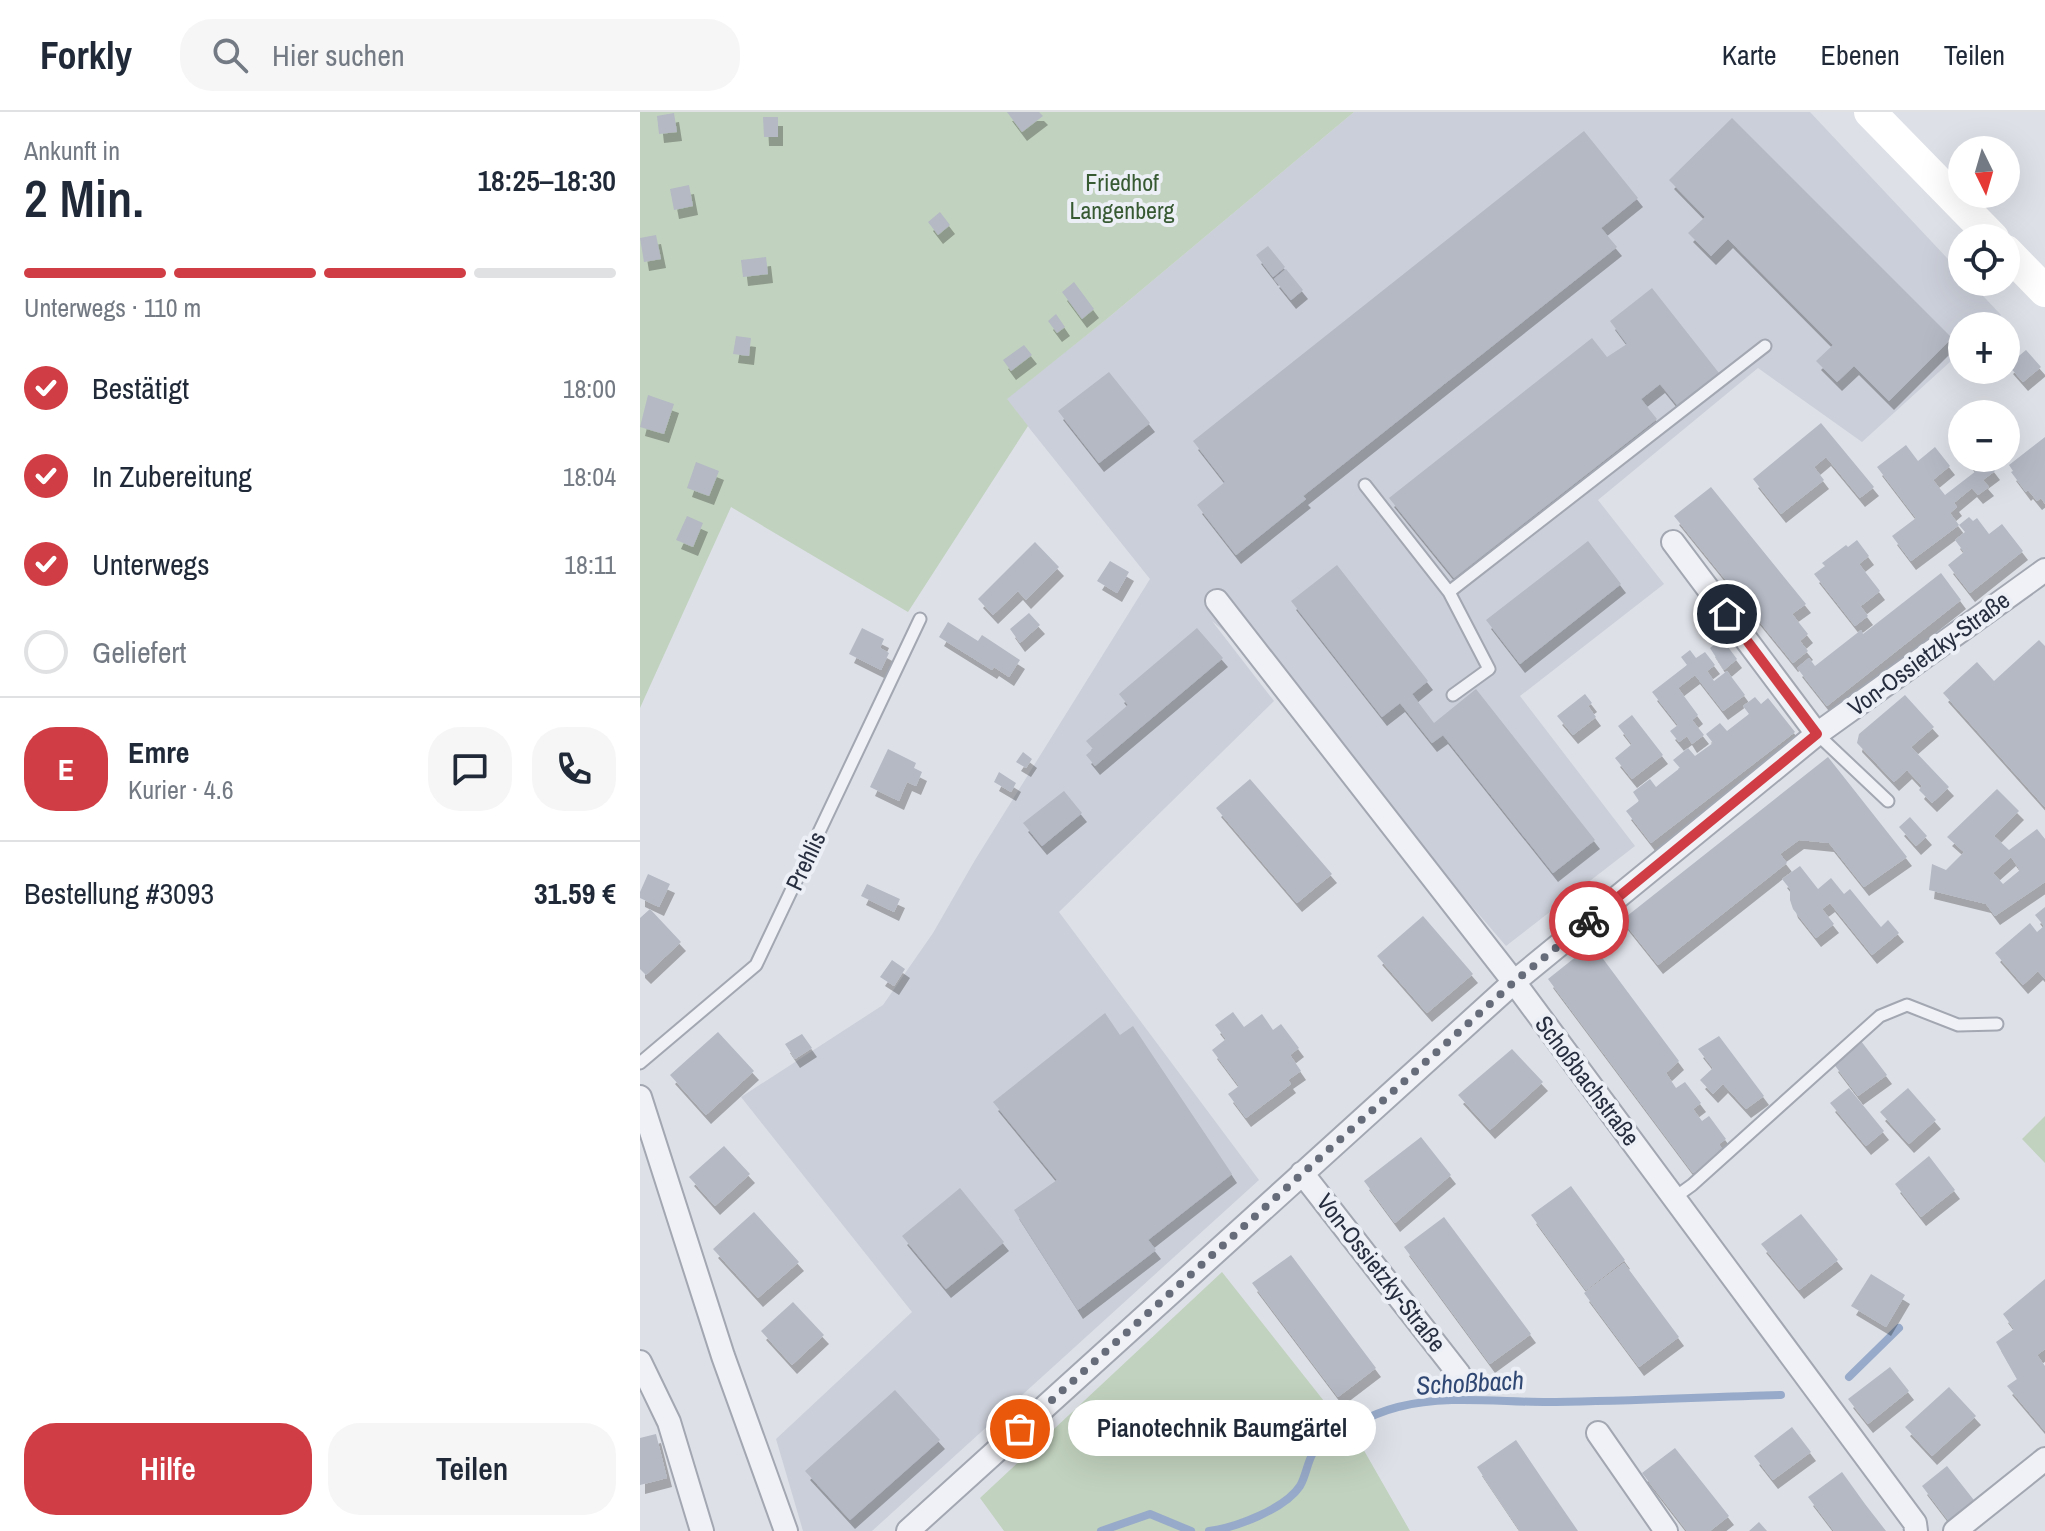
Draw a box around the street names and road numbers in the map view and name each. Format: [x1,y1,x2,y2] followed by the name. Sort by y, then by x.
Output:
[1841,584,2016,723] street label: Von-Ossietzky-Straße
[778,826,833,895] street label: Prehlis
[1528,1009,1647,1152] street label: Schoßbachstraße
[1310,1187,1454,1358] street label: Von-Ossietzky-Straße

